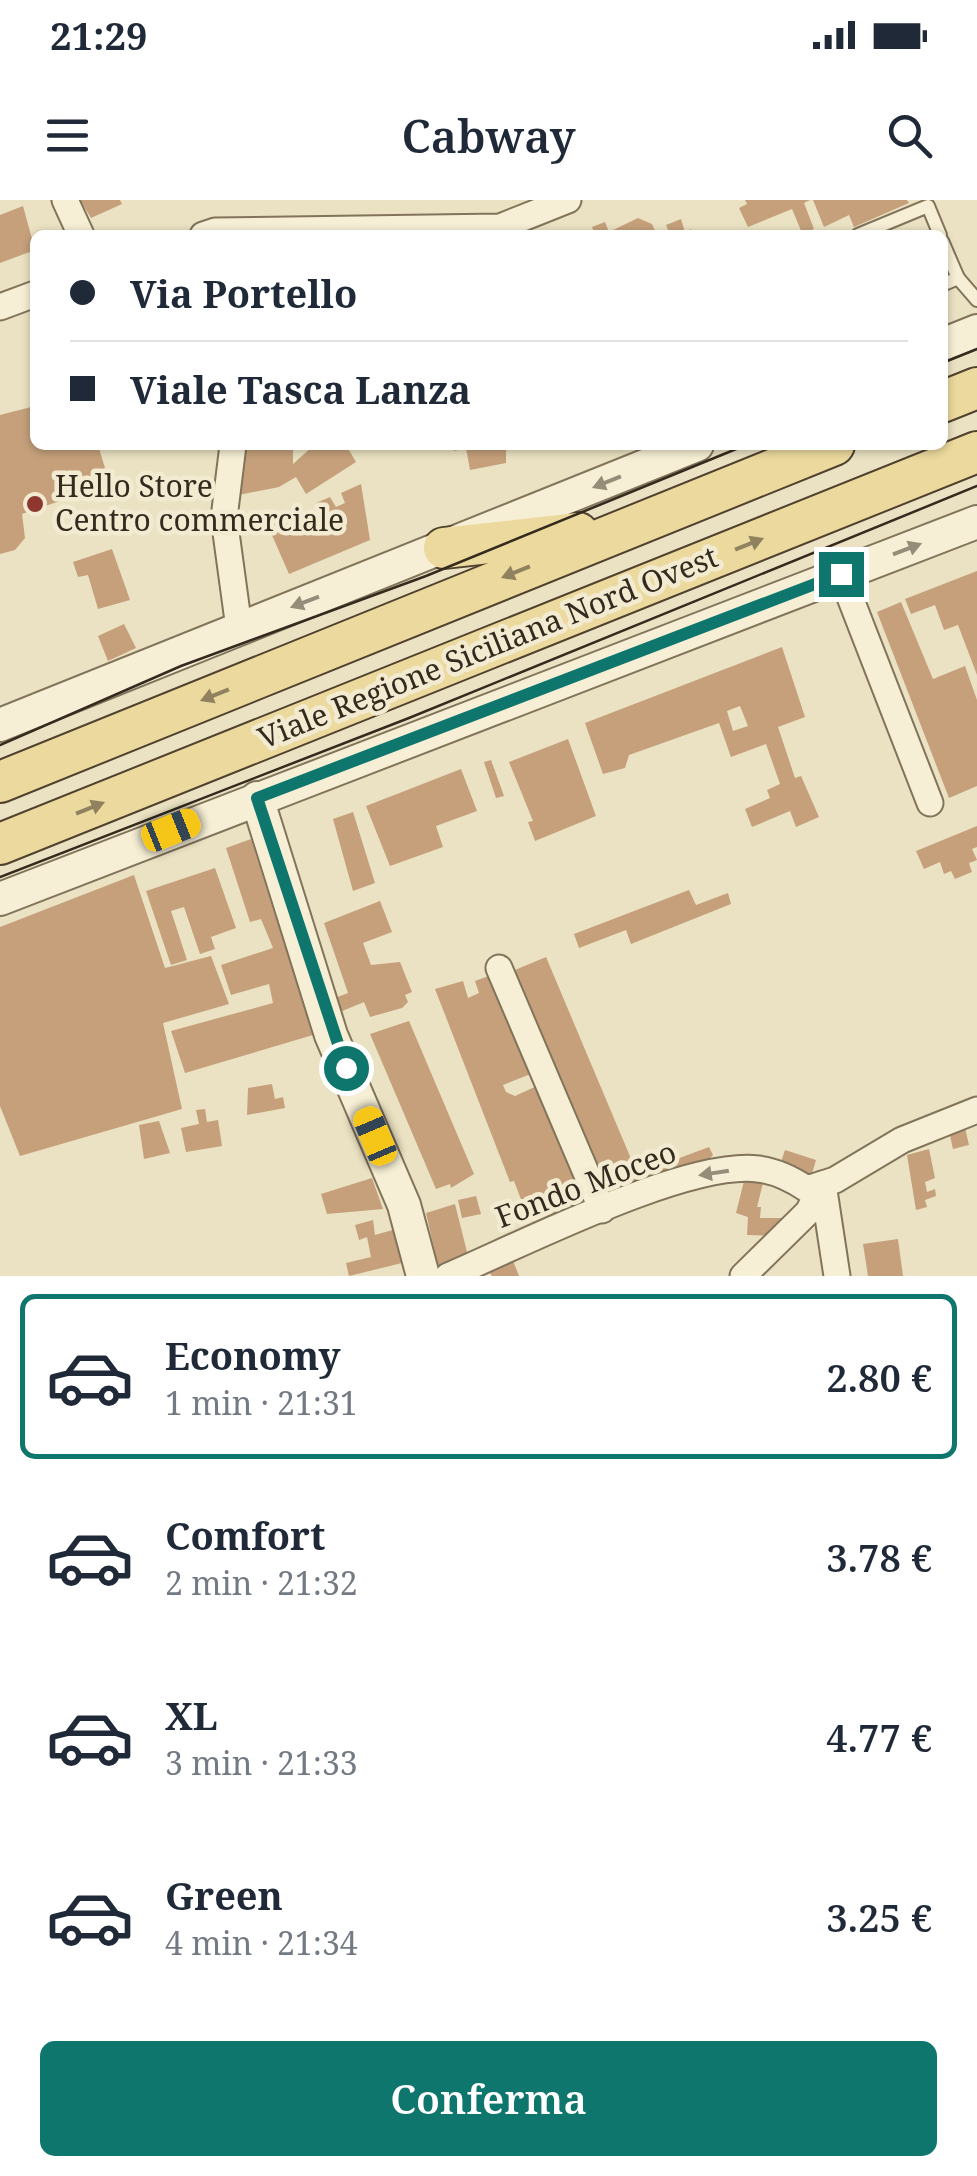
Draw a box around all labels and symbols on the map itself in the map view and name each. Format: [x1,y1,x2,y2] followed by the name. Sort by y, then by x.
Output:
[55,465,344,540] place label: Hello Store Centro commerciale
[592,474,622,490] one-way arrow
[24,493,46,515] marker: Hello Store Centro commerciale
[252,535,723,758] street label: Viale Regione Siciliana Nord Ovest
[735,535,765,551] one-way arrow
[893,541,923,556] one-way arrow
[819,552,864,597] route end
[501,565,531,581] one-way arrow
[290,595,320,611] one-way arrow
[200,687,230,703] one-way arrow
[76,800,106,816] one-way arrow
[138,805,204,855] car
[324,1046,369,1091] route start
[349,1103,401,1169] car
[489,1130,682,1237] street label: Fondo Moceo
[698,1166,730,1181] one-way arrow

